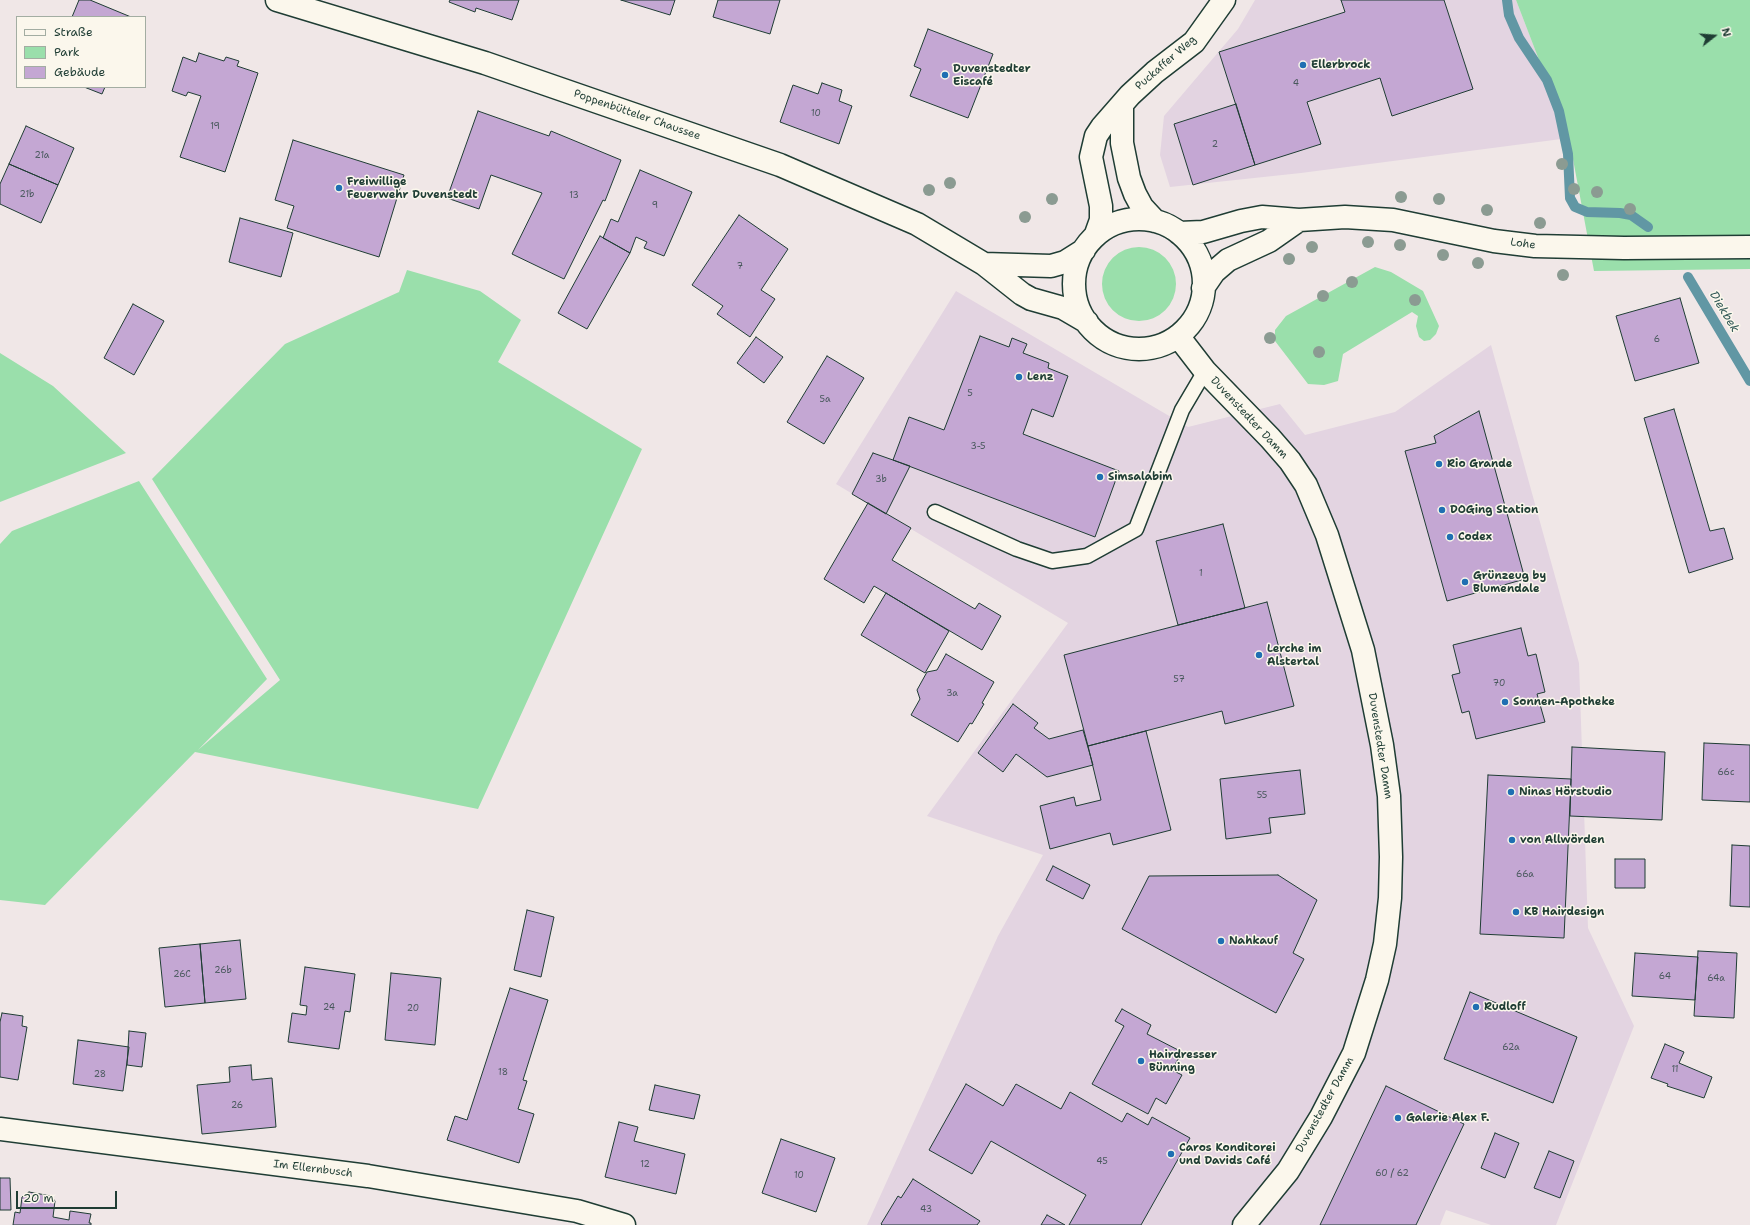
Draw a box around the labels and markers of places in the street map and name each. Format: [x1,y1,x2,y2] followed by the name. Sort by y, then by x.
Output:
[1311,58,1370,72] place label: Ellerbrock
[1298,60,1308,70] marker: Ellerbrock
[953,62,1031,88] place label: Duvenstedter Eiscafé
[940,70,950,80] marker: Duvenstedter Eiscafé
[347,175,477,201] place label: Freiwillige Feuerwehr Duvenstedt
[334,183,344,193] marker: Freiwillige Feuerwehr Duvenstedt
[1027,370,1054,384] place label: Lenz
[1014,372,1024,382] marker: Lenz
[1447,457,1512,471] place label: Rio Grande
[1434,459,1444,469] marker: Rio Grande
[1108,470,1172,484] place label: Simsalabim
[1095,472,1105,482] marker: Simsalabim
[1450,503,1538,517] place label: DOGing Station
[1437,505,1447,515] marker: DOGing Station
[1458,530,1492,544] place label: Codex
[1445,532,1455,542] marker: Codex
[1473,569,1546,595] place label: Grünzeug by Blumendale
[1460,577,1470,587] marker: Grünzeug by Blumendale
[1267,642,1322,668] place label: Lerche im Alstertal
[1254,650,1264,660] marker: Lerche im Alstertal
[1513,695,1615,709] place label: Sonnen-Apotheke
[1500,697,1510,707] marker: Sonnen-Apotheke
[1519,785,1612,799] place label: Ninas Hörstudio
[1506,787,1516,797] marker: Ninas Hörstudio
[1520,833,1605,847] place label: von Allwörden
[1507,835,1517,845] marker: von Allwörden
[1524,905,1604,919] place label: KB Hairdesign
[1511,907,1521,917] marker: KB Hairdesign
[1229,934,1278,948] place label: Nahkauf
[1216,936,1226,946] marker: Nahkauf
[1484,1000,1526,1014] place label: Rudloff
[1471,1002,1481,1012] marker: Rudloff
[1149,1048,1217,1074] place label: Hairdresser Bünning
[1136,1056,1146,1066] marker: Hairdresser Bünning
[1406,1111,1489,1125] place label: Galerie Alex F.
[1393,1113,1403,1123] marker: Galerie Alex F.
[1179,1141,1276,1167] place label: Caros Konditorei und Davids Café
[1166,1149,1176,1159] marker: Caros Konditorei und Davids Café

